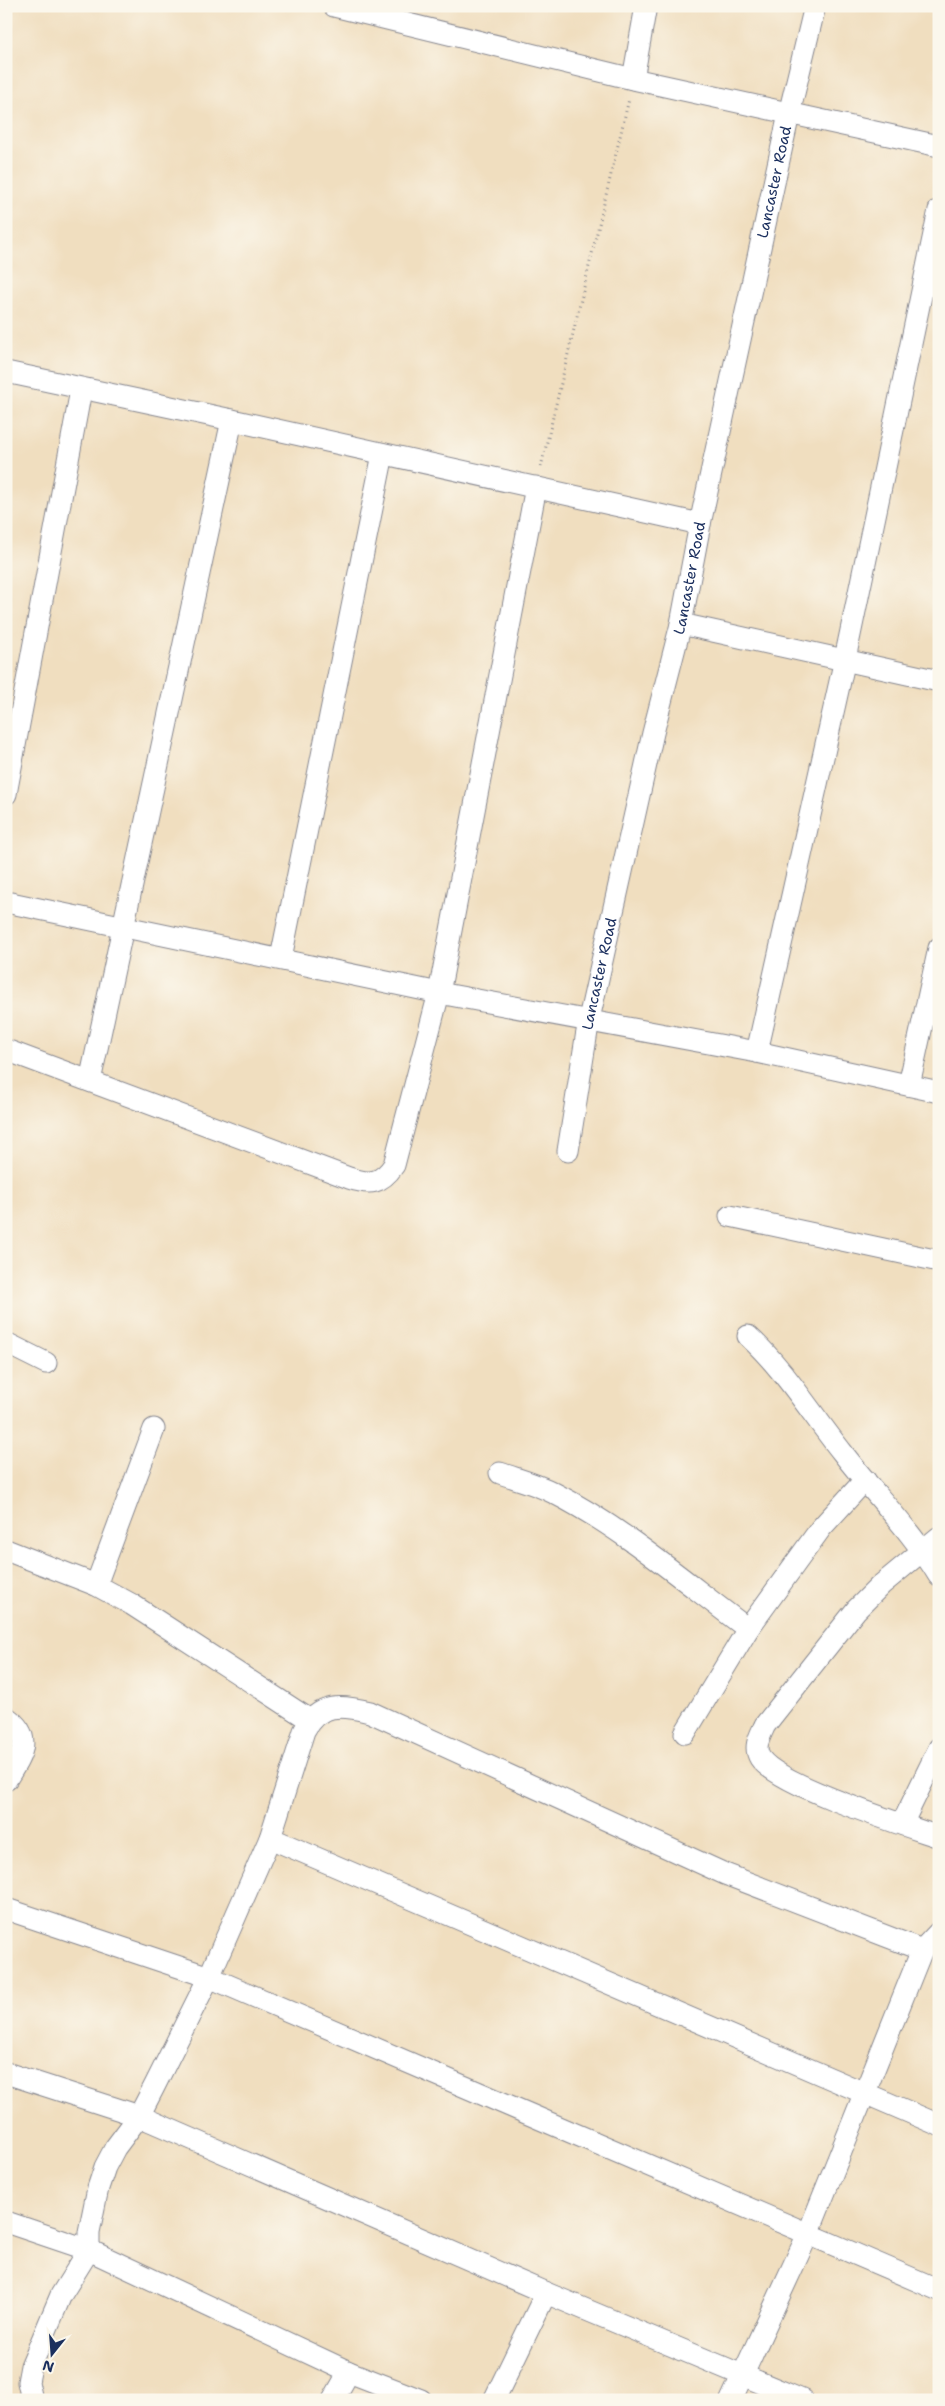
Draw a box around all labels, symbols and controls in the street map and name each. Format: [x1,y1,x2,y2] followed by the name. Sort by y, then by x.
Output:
[752,123,796,240] street label: Lancaster Road
[669,519,710,637] street label: Lancaster Road
[577,915,621,1031] street label: Lancaster Road
[28,2328,78,2378] north arrow
[40,2356,56,2377] text: N

